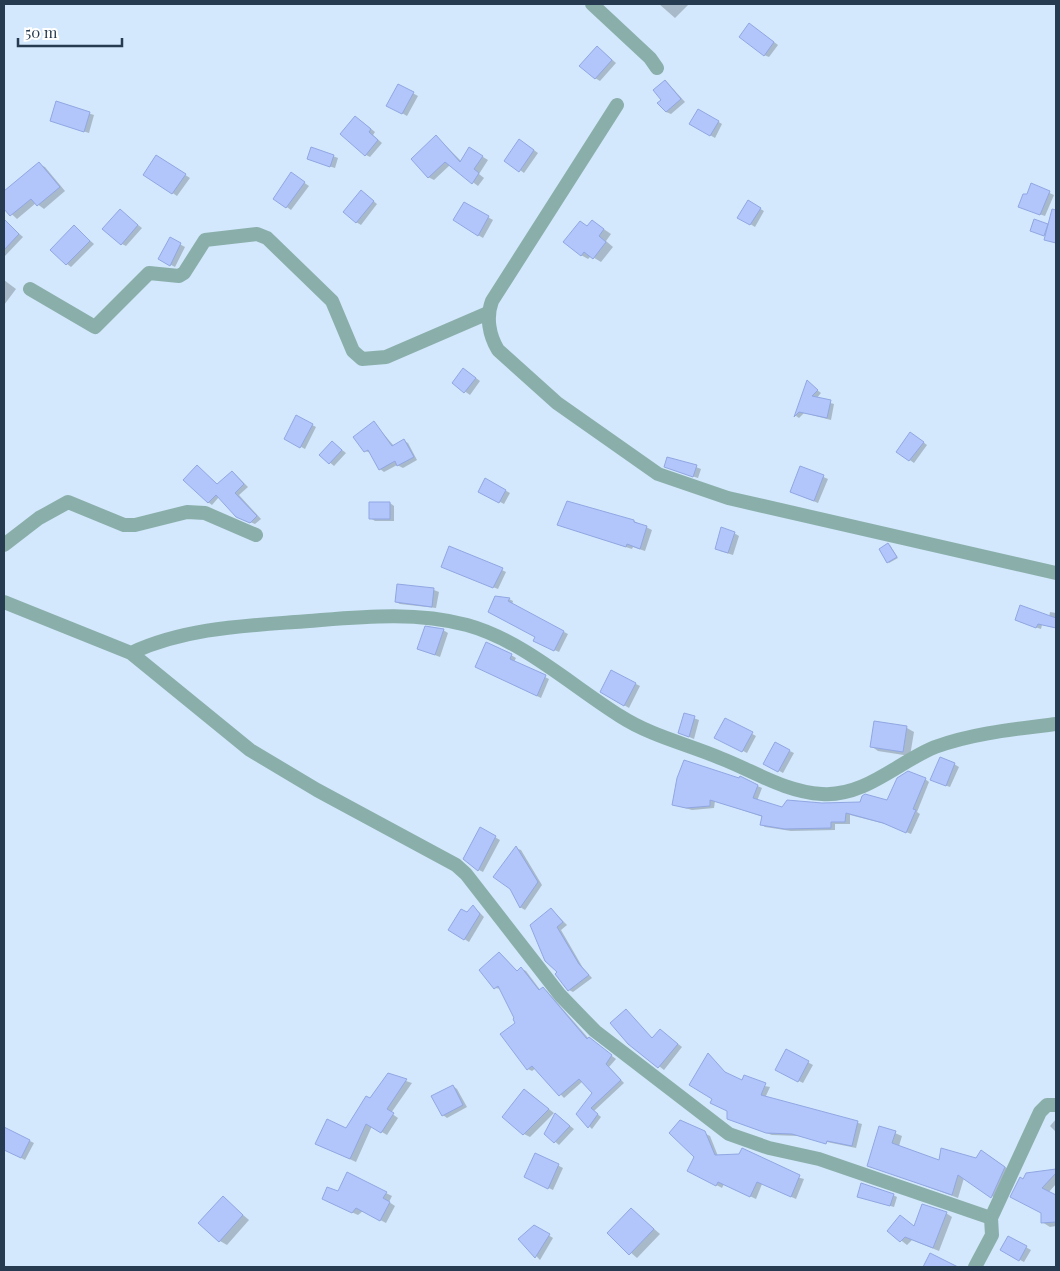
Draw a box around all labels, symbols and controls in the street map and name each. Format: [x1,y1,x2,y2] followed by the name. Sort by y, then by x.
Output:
[18,15,121,47] scale bar
[25,22,58,42] text: 50 m

